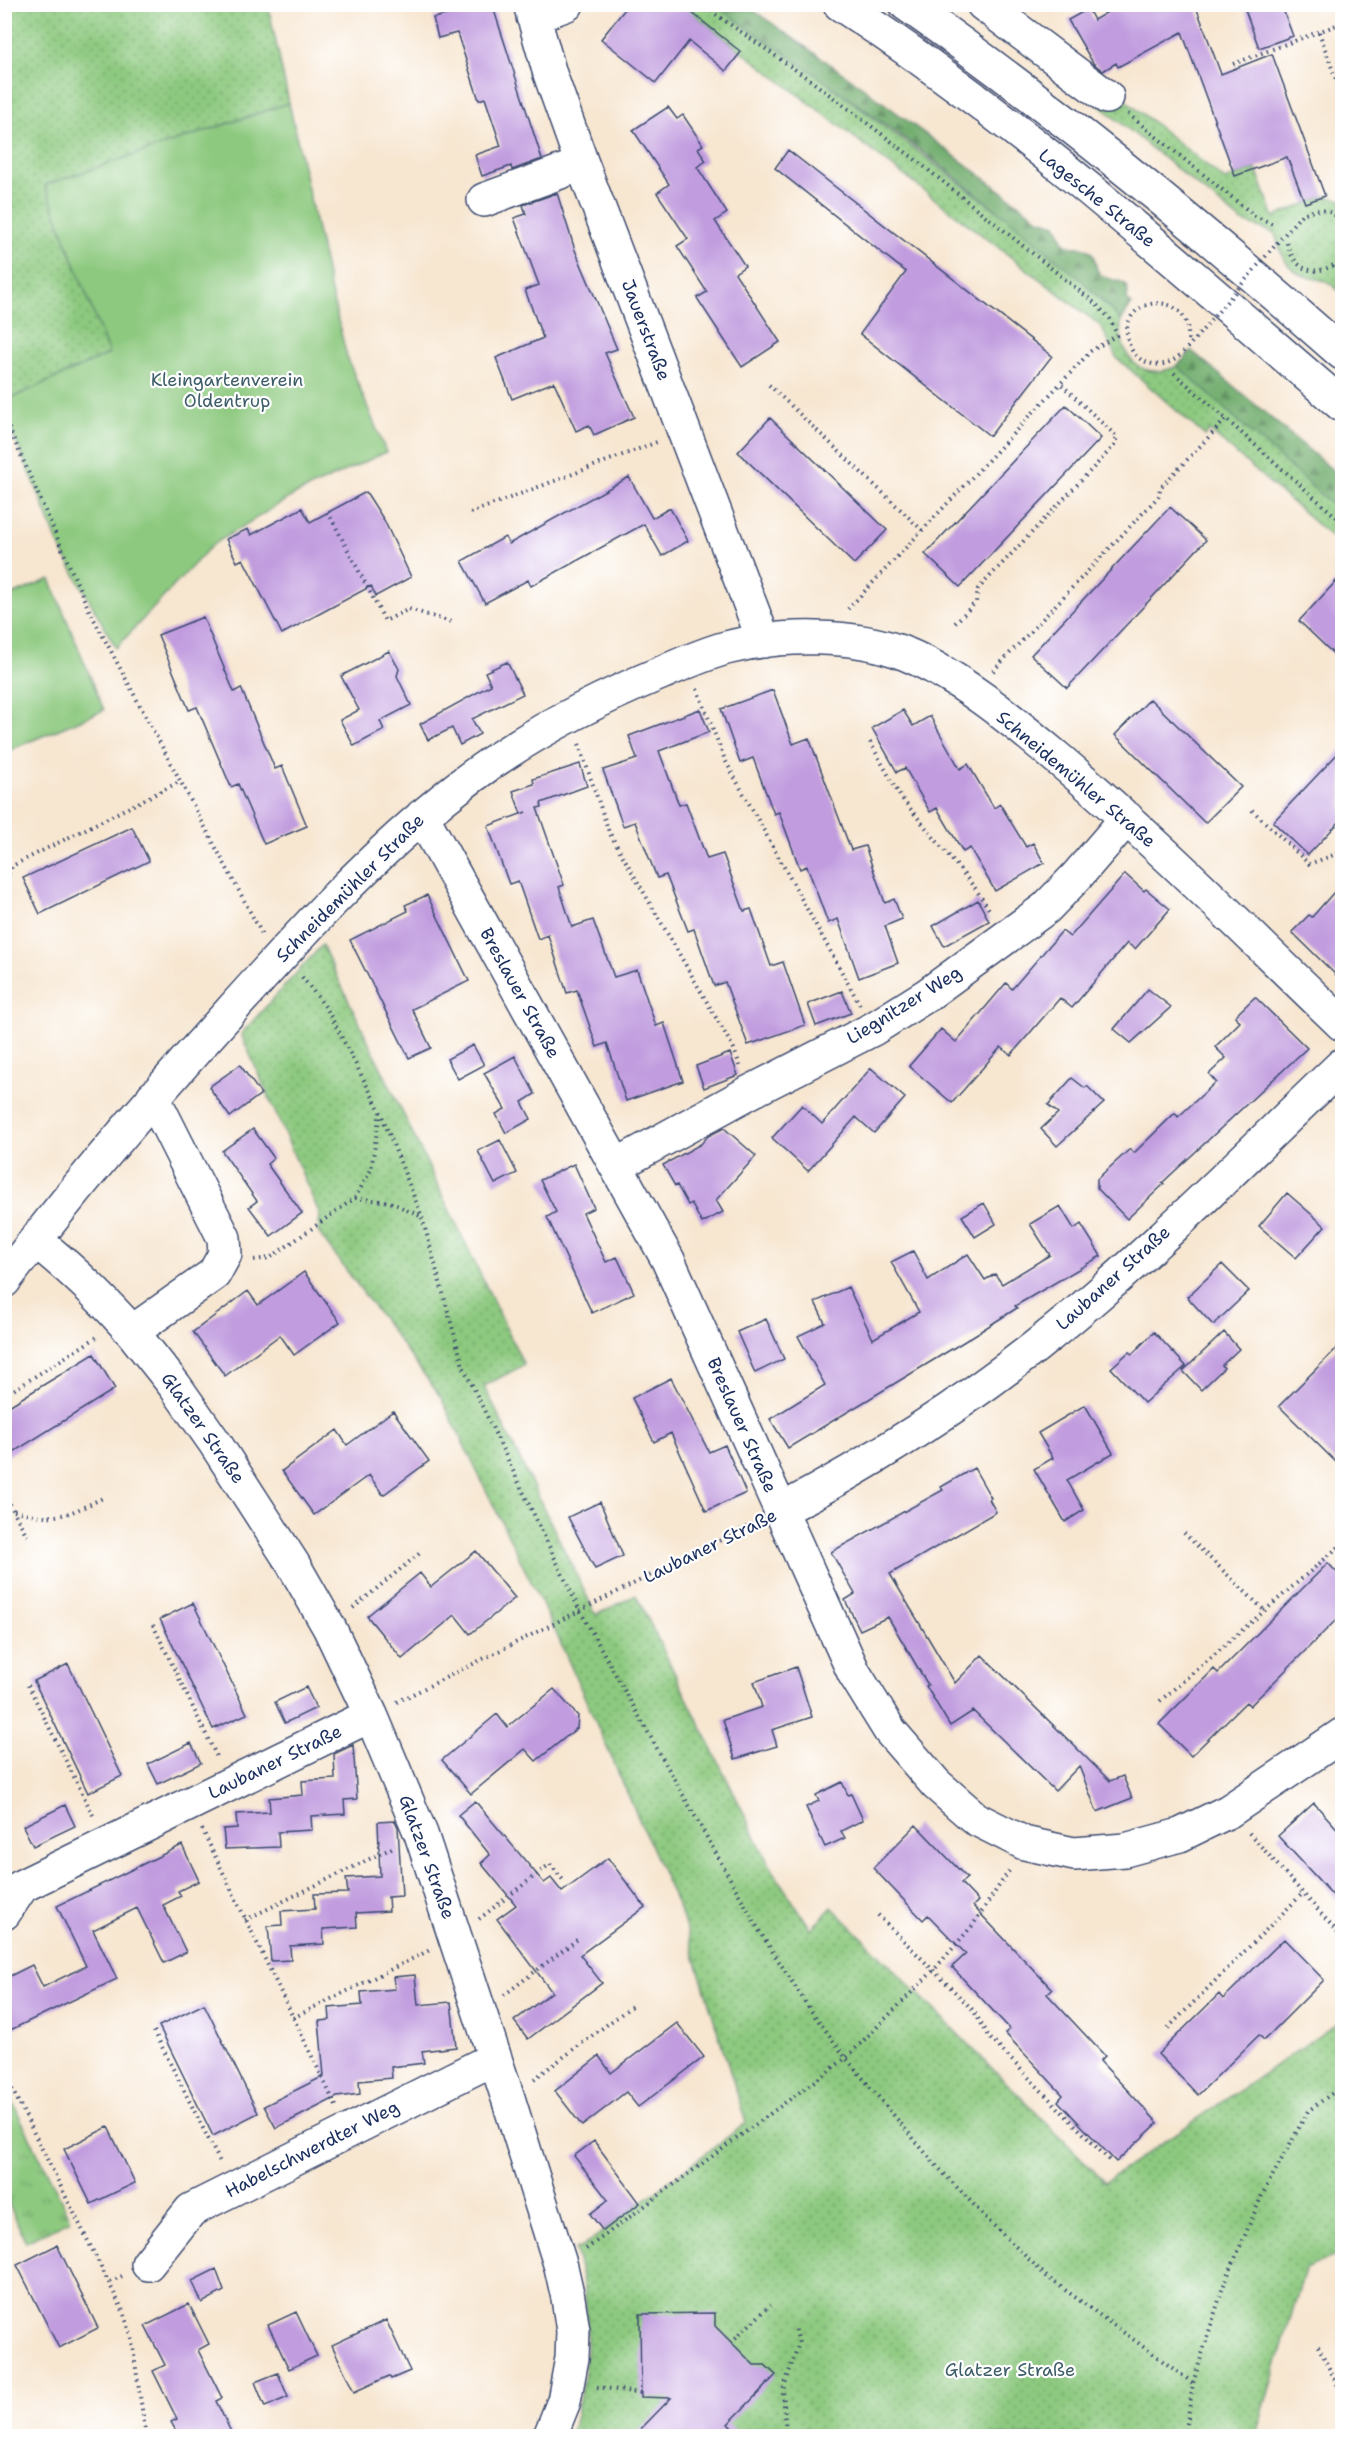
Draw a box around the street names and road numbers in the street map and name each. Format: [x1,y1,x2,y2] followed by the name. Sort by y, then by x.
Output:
[1033,143,1161,253] street label: Lagesche Straße
[616,276,676,384] street label: Jauerstraße
[991,705,1161,853] street label: Schneidemühler Straße
[270,808,430,968] street label: Schneidemühler Straße
[474,923,566,1063] street label: Breslauer Straße
[842,960,966,1050] street label: Liegnitzer Weg
[1051,1220,1175,1336] street label: Laubaner Straße
[701,1354,783,1496] street label: Breslauer Straße
[156,1368,250,1488] street label: Glatzer Straße
[639,1503,781,1589] street label: Laubaner Straße
[204,1719,346,1805] street label: Laubaner Straße
[393,1792,461,1922] street label: Glatzer Straße
[221,2095,403,2203] street label: Habelschwerdter Weg

